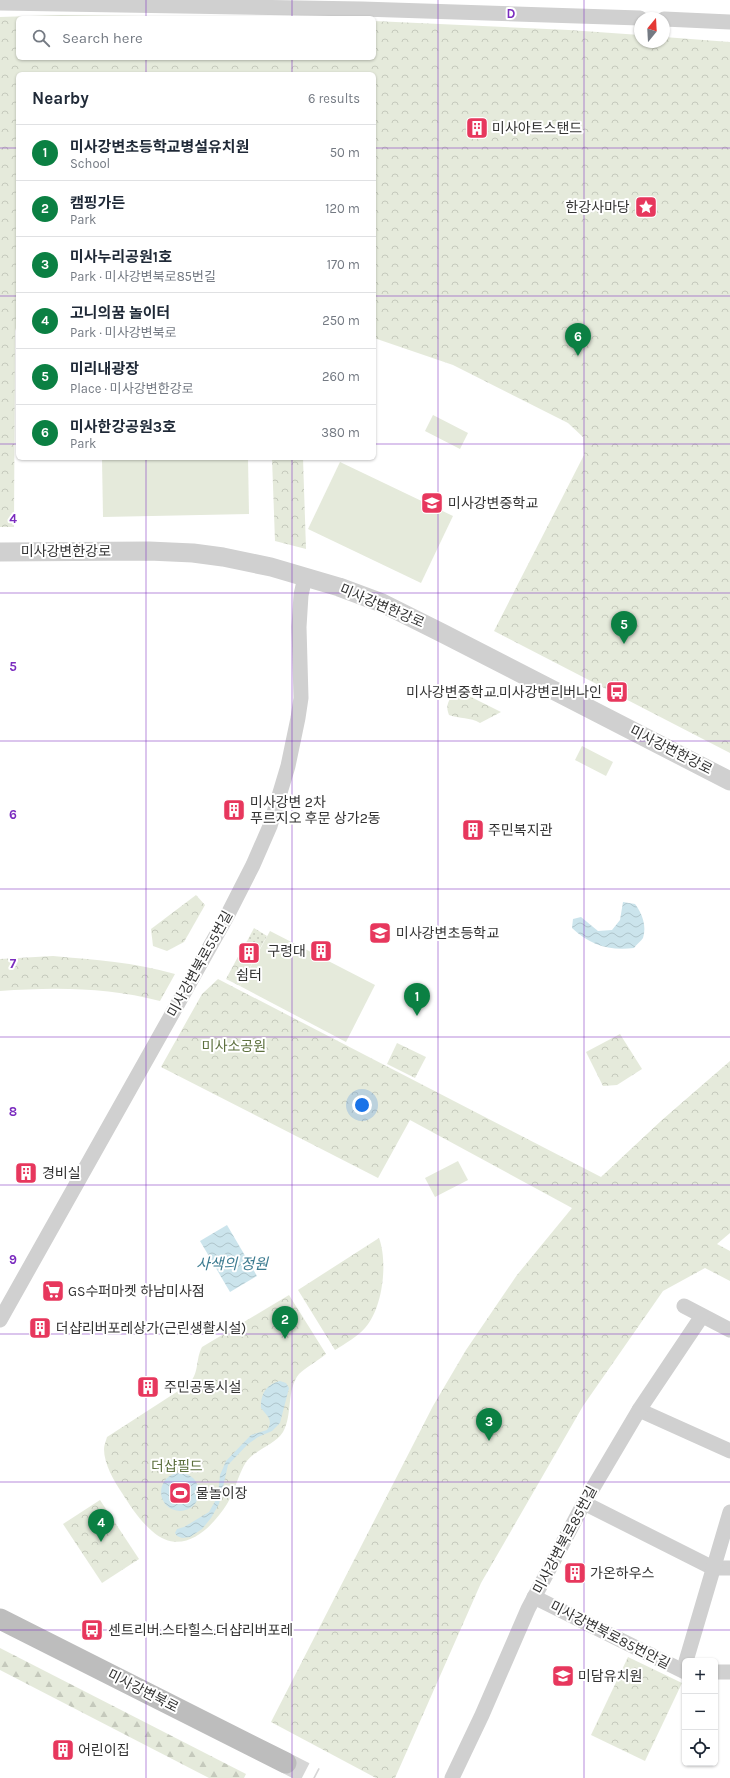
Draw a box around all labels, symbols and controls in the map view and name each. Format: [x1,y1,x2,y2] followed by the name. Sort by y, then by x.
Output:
[507,6,516,21] text: D
[634,12,670,48] north arrow
[16,16,376,60] search box
[30,27,52,49] icon: search
[62,29,143,47] text: Search here
[32,88,89,108] text: Nearby
[308,91,360,106] text: 6 results
[464,115,490,141] building icon: 미사아트스탠드
[492,120,582,137] place label: 미사아트스탠드
[70,138,249,156] text: 미사강변초등학교병설유치원
[43,145,47,160] text: 1
[330,145,360,160] text: 50 m
[70,156,110,171] text: School
[70,194,125,212] text: 캠핑가든
[633,194,659,220] place icon: 한강사마당
[566,199,630,216] place label: 한강사마당
[41,201,49,216] text: 2
[325,201,360,216] text: 120 m
[70,212,96,227] text: Park
[70,248,172,266] text: 미사누리공원1호
[41,257,49,272] text: 3
[327,257,360,272] text: 170 m
[70,269,216,284] text: Park · 미사강변북로85번길
[70,304,170,322] text: 고니의꿈 놀이터
[41,313,49,328] text: 4
[322,313,360,328] text: 250 m
[565,323,591,356] pin: 6
[70,325,177,340] text: Park · 미사강변북로
[70,360,139,378] text: 미리내광장
[41,369,49,384] text: 5
[322,369,360,384] text: 260 m
[70,381,194,396] text: Place · 미사강변한강로
[70,418,176,436] text: 미사한강공원3호
[41,425,49,440] text: 6
[321,425,360,440] text: 380 m
[70,436,96,451] text: Park
[419,490,445,516] school or university icon: 미사강변중학교
[448,495,538,512] place label: 미사강변중학교
[9,511,17,526] text: 4
[21,543,111,560] street label: 미사강변한강로
[337,581,427,631] street label: 미사강변한강로
[611,611,637,644] pin: 5
[9,659,17,674] text: 5
[604,679,630,705] bus stop icon: 미사강변중학교.미사강변리버나인
[406,684,602,701] place label: 미사강변중학교.미사강변리버나인
[627,722,715,778] street label: 미사강변한강로
[250,794,381,827] place label: 미사강변 2차 푸르지오 후문 상가2동
[221,797,247,823] building icon: 미사강변 2차 푸르지오 후문 상가2동
[9,807,17,822] text: 6
[460,817,486,843] building icon: 주민복지관
[488,822,553,839] place label: 주민복지관
[164,908,236,1020] street label: 미사강변북로55번길
[367,920,393,946] school or university icon: 미사강변초등학교
[396,925,499,942] place label: 미사강변초등학교
[308,938,334,964] building icon: 구령대
[236,940,262,966] building icon: 쉼터
[267,943,306,960] place label: 구령대
[10,956,17,971] text: 7
[236,967,262,984] place label: 쉼터
[404,983,430,1016] pin: 1
[202,1038,266,1055] park label: 미사소공원
[352,1095,372,1115] your location
[9,1104,17,1119] text: 8
[13,1160,39,1186] building icon: 경비실
[42,1165,81,1182] place label: 경비실
[9,1252,17,1267] text: 9
[196,1255,269,1273] water label: 사색의 정원
[40,1278,66,1304] supermarket icon: GS수퍼마켓 하남미사점
[68,1283,205,1300] place label: GS수퍼마켓 하남미사점
[272,1306,298,1339] pin: 2
[27,1315,53,1341] building icon: 더샵리버포레상가(근린생활시설)
[56,1320,246,1337] place label: 더샵리버포레상가(근린생활시설)
[135,1374,161,1400] building icon: 주민공동시설
[164,1379,241,1396] place label: 주민공동시설
[476,1408,502,1441] pin: 3
[151,1458,203,1475] park label: 더샵필드
[167,1480,193,1506] sports icon: 물놀이장
[529,1483,601,1597] street label: 미사강변북로85번길
[196,1485,248,1502] place label: 물놀이장
[88,1509,114,1542] pin: 4
[562,1560,588,1586] building icon: 가온하우스
[590,1565,655,1582] place label: 가온하우스
[547,1597,673,1673] street label: 미사강변북로85번안길
[79,1617,105,1643] bus stop icon: 센트리버.스타힐스.더샵리버포레
[108,1622,293,1639] place label: 센트리버.스타힐스.더샵리버포레
[682,1658,718,1766] map controls
[682,1658,718,1694] button: +
[550,1663,576,1689] school or university icon: 미담유치원
[105,1666,181,1716] street label: 미사강변북로
[578,1668,642,1685] place label: 미담유치원
[682,1694,718,1730] button: −
[682,1730,718,1766] button: locate
[50,1737,76,1763] building icon: 어린이집
[78,1742,130,1759] place label: 어린이집

